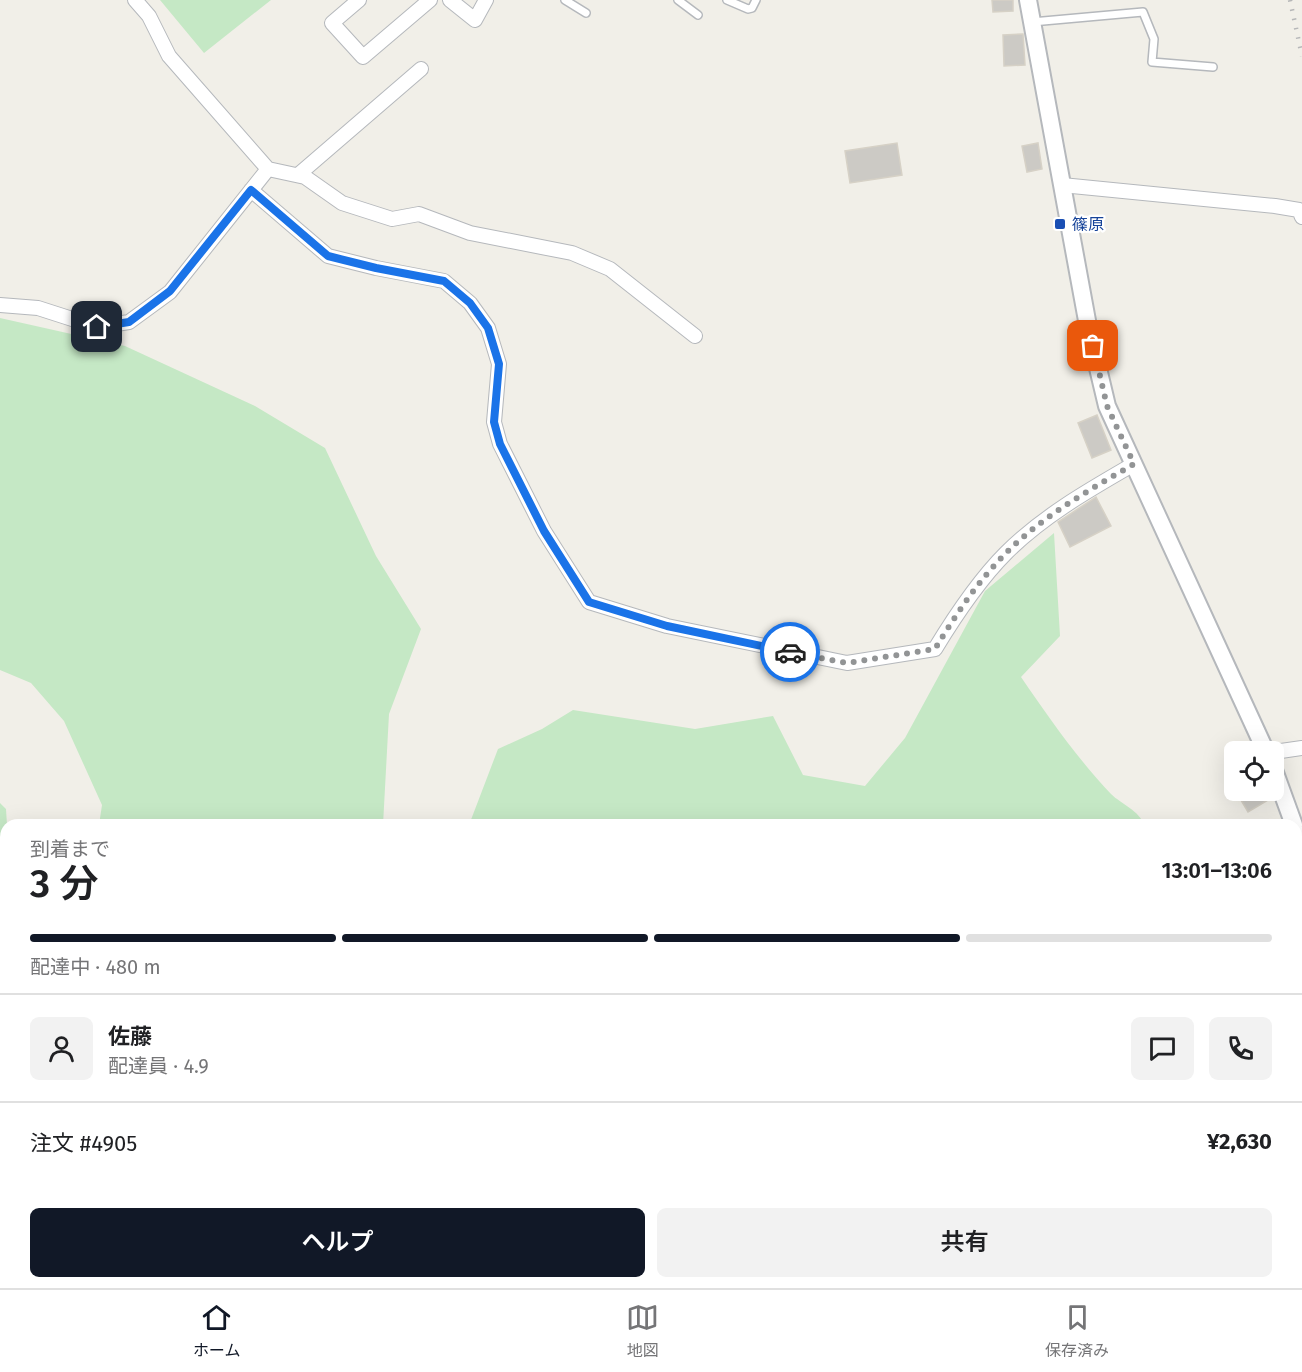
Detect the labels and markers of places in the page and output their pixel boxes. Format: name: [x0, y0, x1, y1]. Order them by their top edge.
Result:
place label: 篠原: [1072, 215, 1104, 234]
marker: 篠原: [1053, 217, 1067, 231]
pin: [71, 301, 122, 352]
pin: [1067, 320, 1118, 371]

